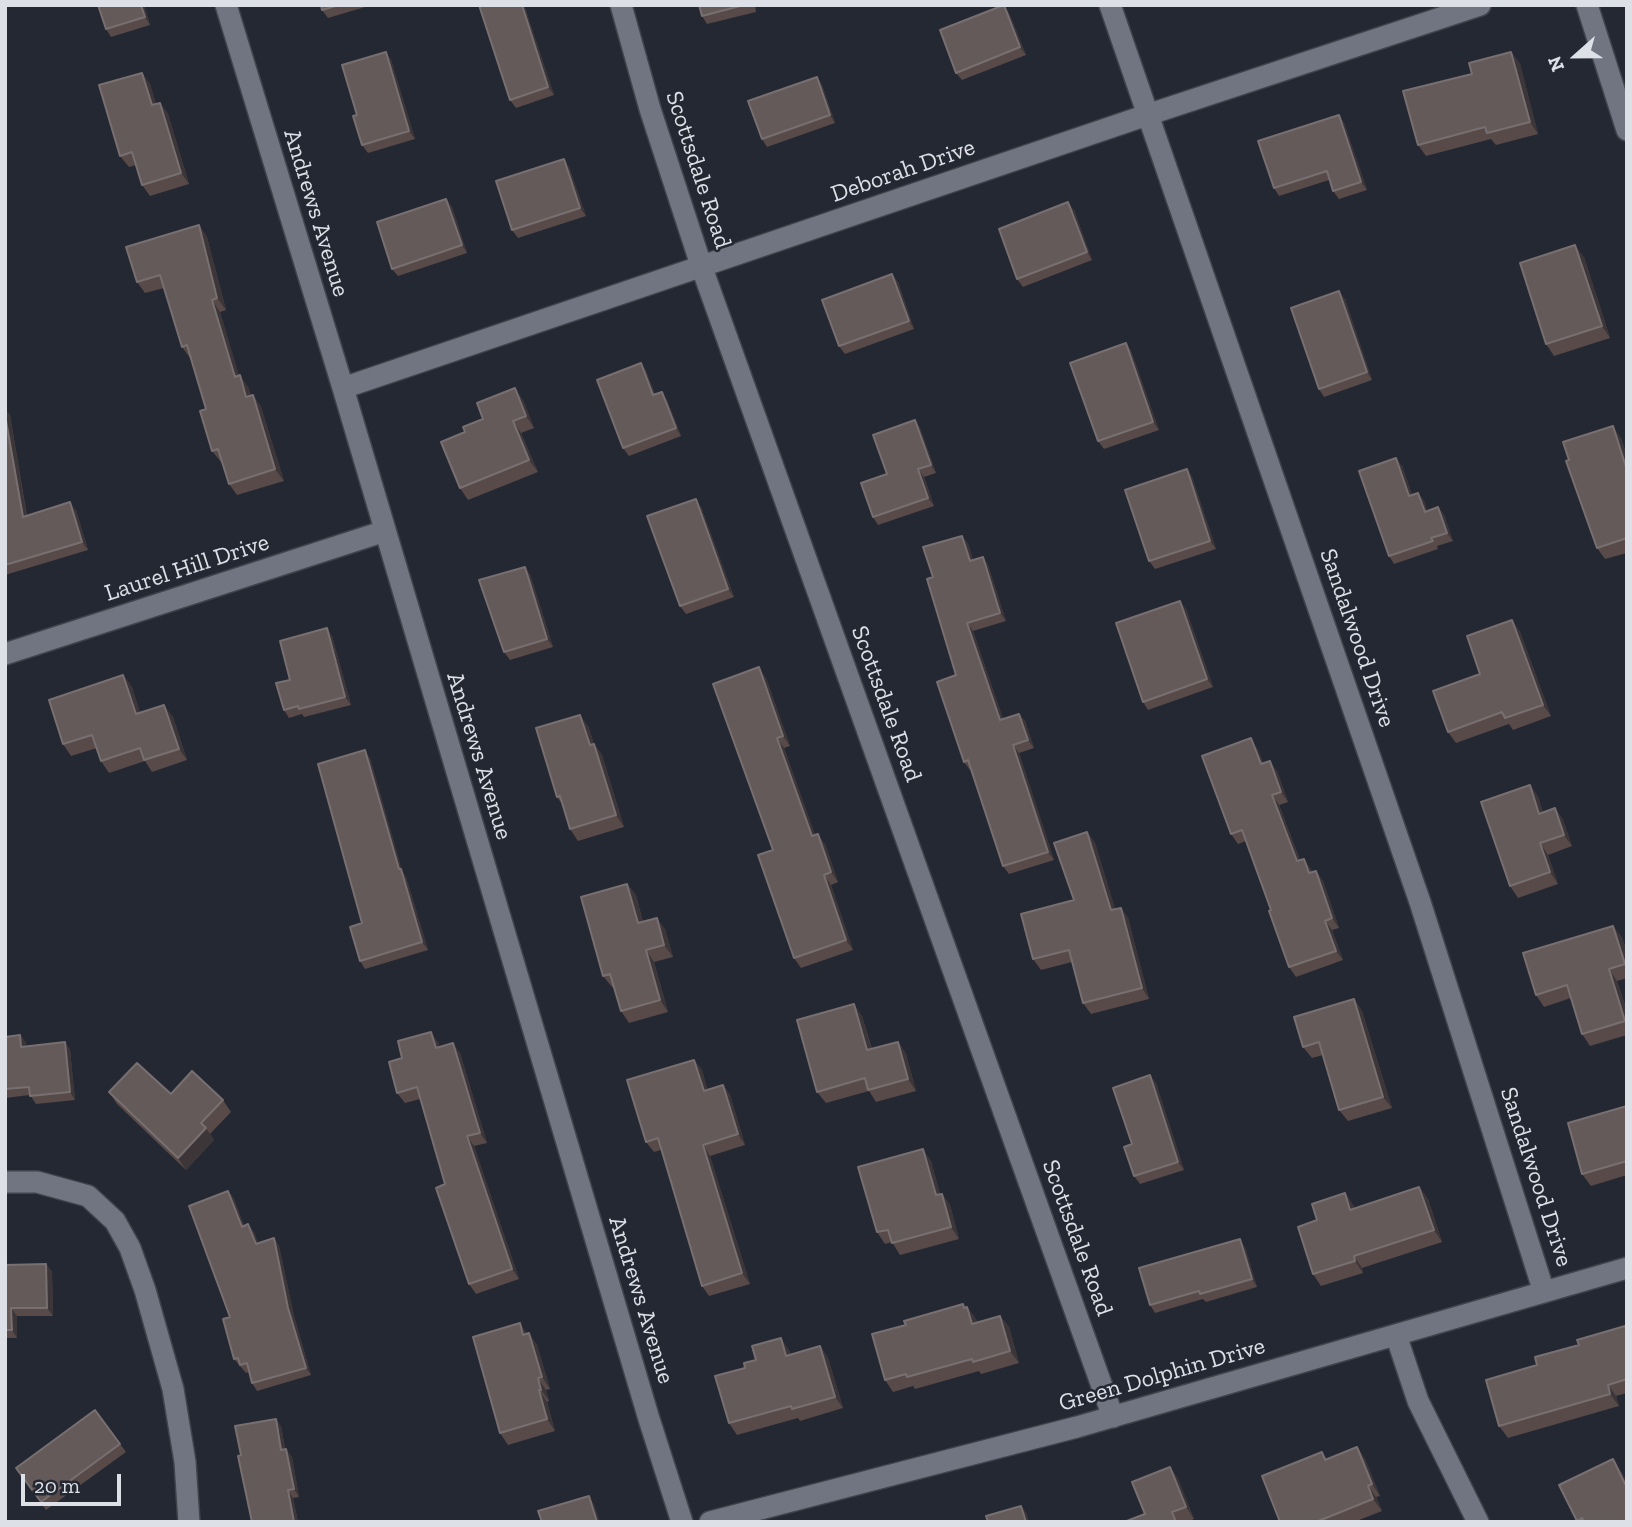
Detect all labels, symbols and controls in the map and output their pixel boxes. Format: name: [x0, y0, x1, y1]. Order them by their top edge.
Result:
north arrow: [1541, 21, 1611, 91]
text: N: [1543, 53, 1569, 75]
street label: Scottsdale Road: [659, 88, 737, 252]
street label: Andrews Avenue: [277, 126, 355, 300]
street label: Deborah Drive: [827, 133, 979, 209]
street label: Laurel Hill Drive: [101, 528, 273, 608]
street label: Sandalwood Drive: [1313, 545, 1401, 731]
street label: Scottsdale Road: [844, 622, 928, 786]
street label: Andrews Avenue: [440, 669, 518, 843]
street label: Sandalwood Drive: [1493, 1084, 1579, 1270]
street label: Scottsdale Road: [1035, 1156, 1119, 1320]
street label: Andrews Avenue: [602, 1213, 680, 1387]
street label: Green Dolphin Drive: [1056, 1332, 1268, 1418]
scale bar: [24, 1460, 124, 1504]
text: 20 m: [34, 1473, 80, 1498]

